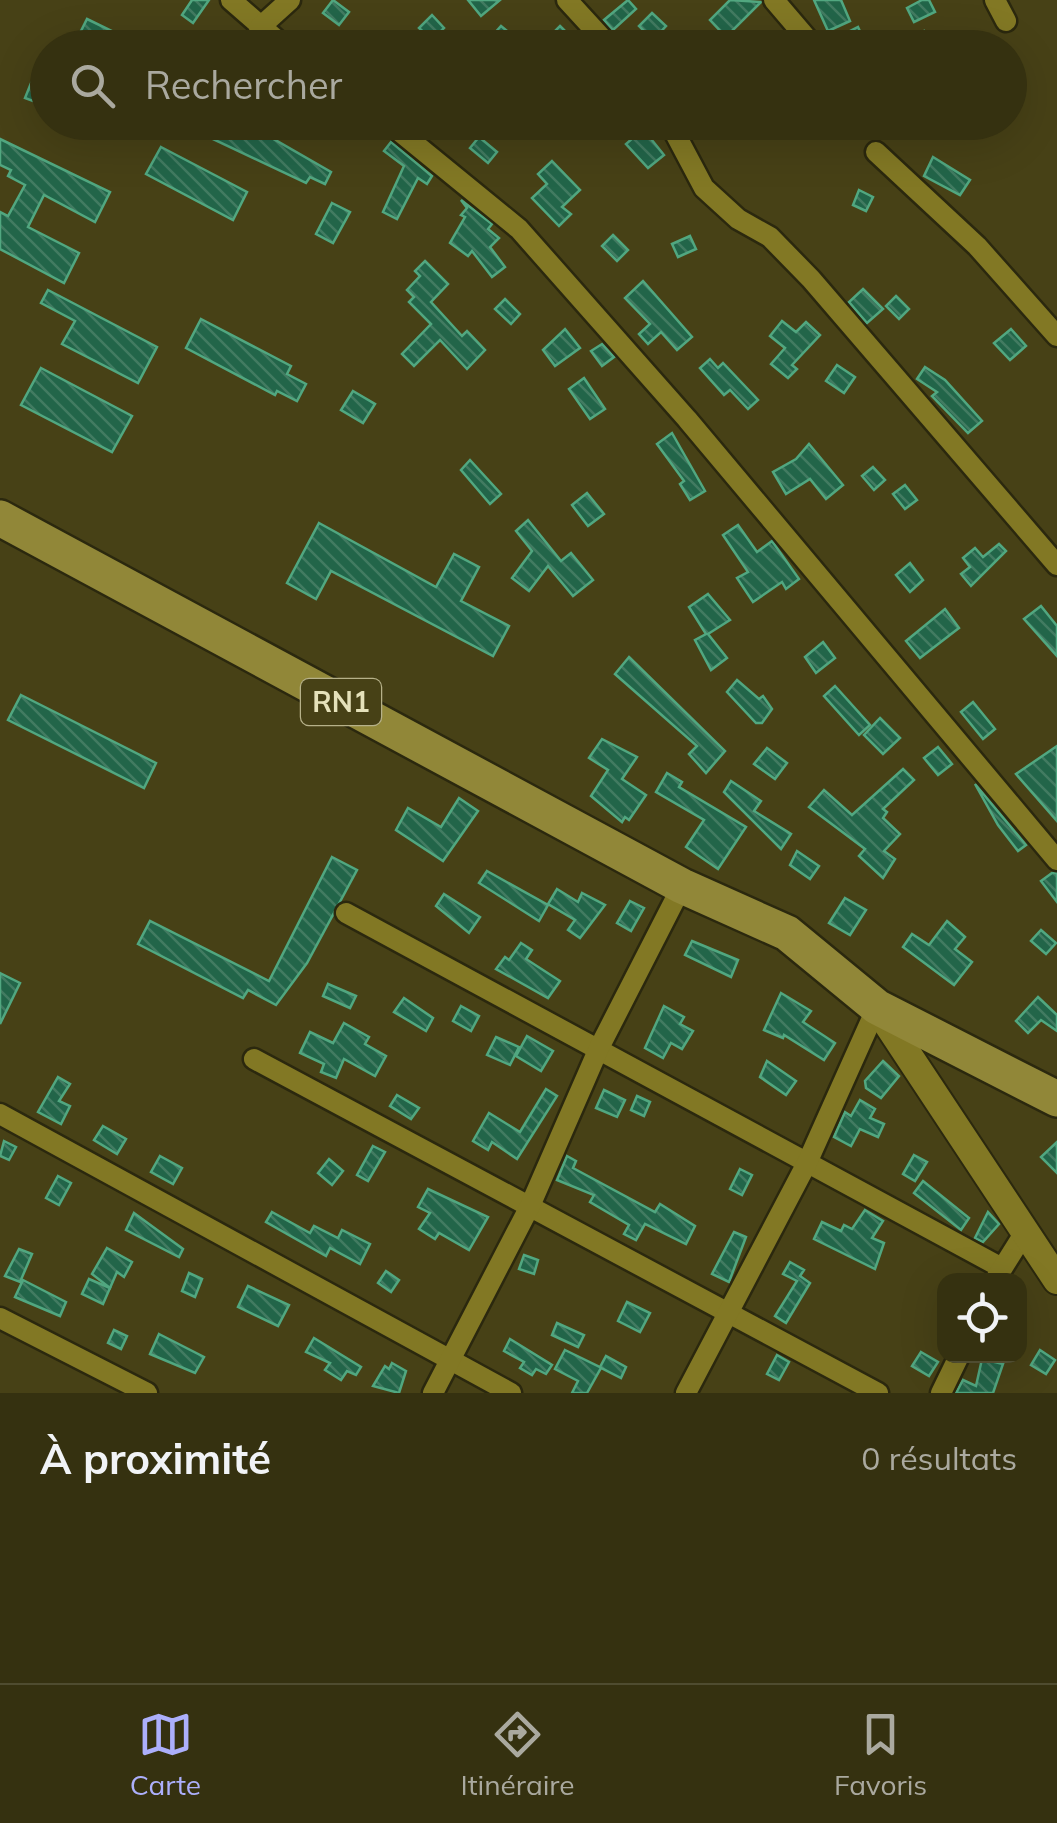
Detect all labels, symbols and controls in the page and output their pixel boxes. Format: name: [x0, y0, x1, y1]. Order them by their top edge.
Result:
search box: [30, 30, 1027, 140]
icon: search: [65, 58, 120, 113]
text: Rechercher: [145, 61, 342, 109]
road number: RN1: [301, 679, 381, 725]
map controls: [937, 1273, 1027, 1363]
button: locate: [937, 1273, 1027, 1363]
text: À proximité: [40, 1432, 271, 1485]
text: 0 résultats: [861, 1438, 1017, 1478]
tab: Carte: [130, 1707, 201, 1802]
tab: Itinéraire: [461, 1707, 575, 1802]
tab: Favoris: [834, 1707, 927, 1802]

